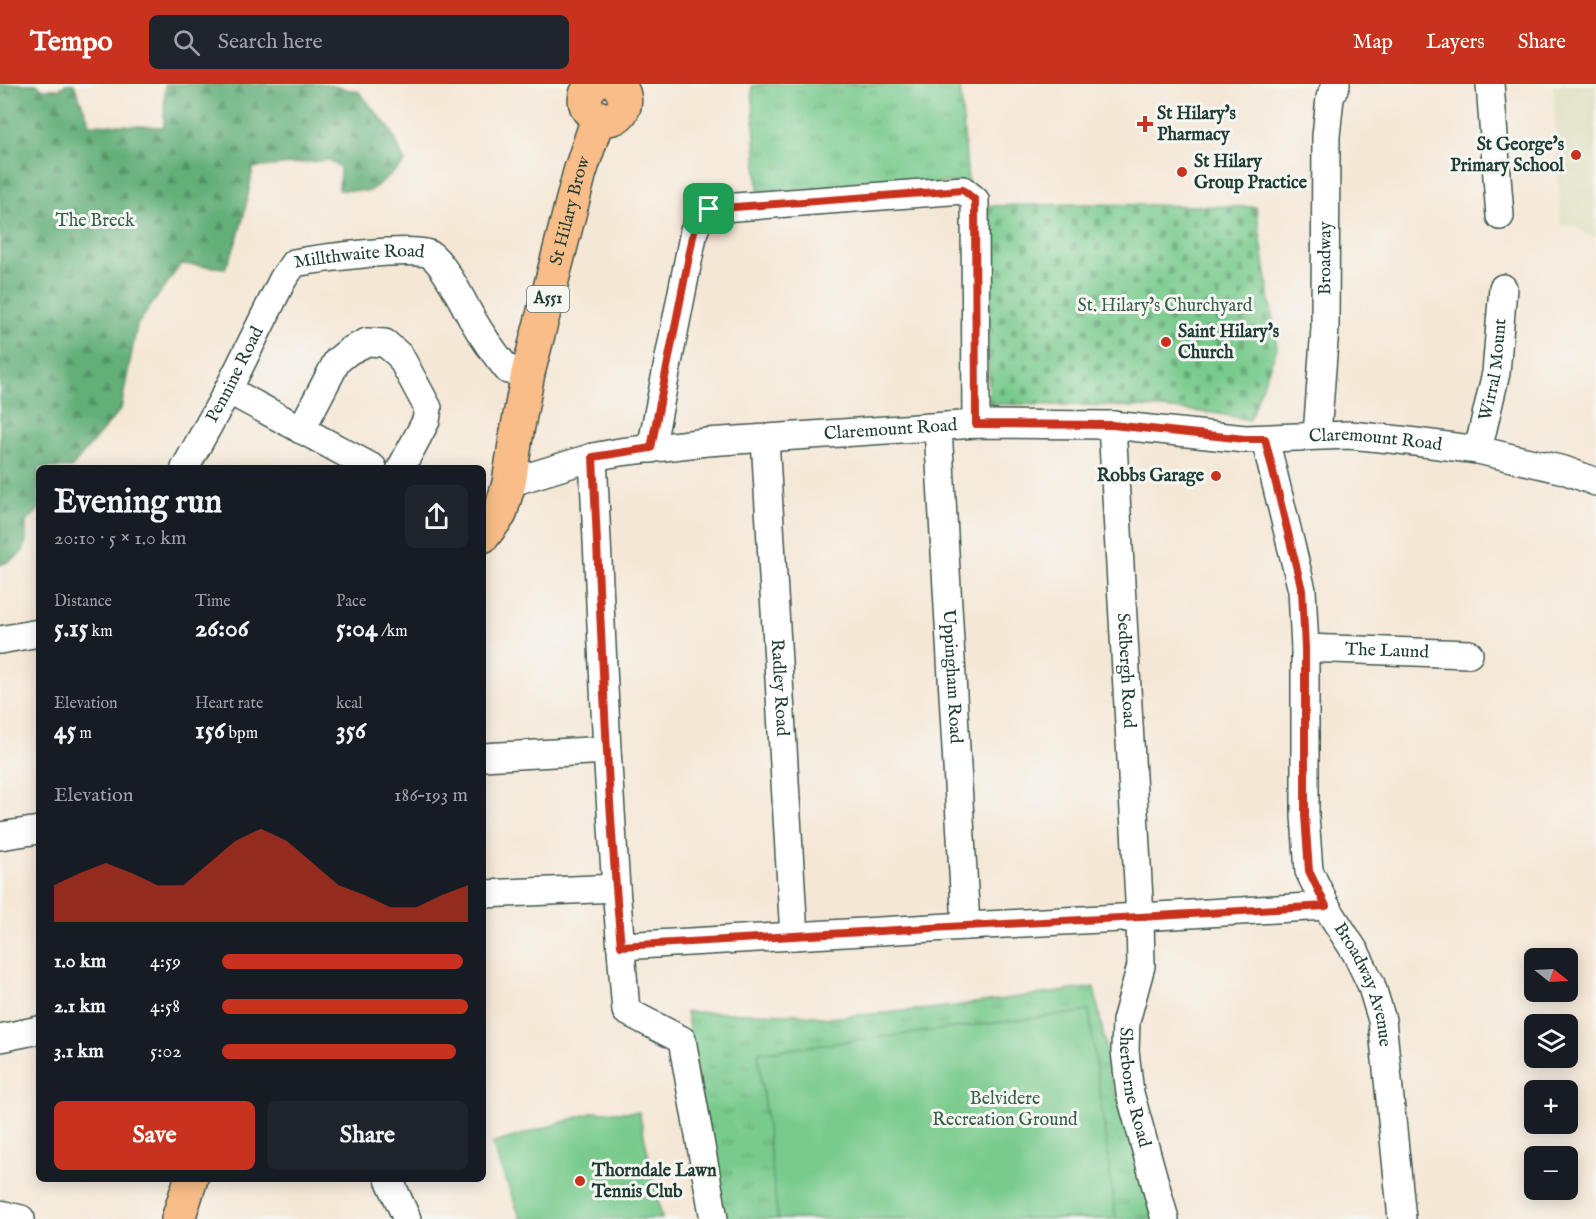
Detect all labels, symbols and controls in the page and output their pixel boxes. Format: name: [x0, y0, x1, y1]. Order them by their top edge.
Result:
search box: [149, 15, 569, 69]
text: Tempo: [30, 25, 113, 60]
icon: search: [170, 26, 203, 59]
text: Search here: [218, 28, 323, 56]
text: Map: [1353, 29, 1393, 56]
text: Layers: [1426, 29, 1485, 56]
text: Share: [1518, 29, 1566, 56]
place label: St Hilary's Pharmacy: [1157, 103, 1237, 147]
marker: St Hilary's Pharmacy: [1138, 117, 1152, 131]
place label: St George's Primary School: [1450, 134, 1565, 178]
marker: St George's Primary School: [1569, 148, 1583, 162]
place label: St Hilary Group Practice: [1194, 151, 1308, 195]
street label: St Hilary Brow: [545, 153, 596, 268]
marker: St Hilary Group Practice: [1175, 165, 1189, 179]
pin: [683, 183, 734, 234]
icon: arrive: [692, 192, 725, 225]
park label: The Breck: [55, 210, 135, 233]
street label: Broadway: [1314, 221, 1337, 295]
street label: Millthwaite Road: [292, 240, 426, 274]
road number: A551: [527, 286, 569, 312]
park label: St. Hilary's Churchyard: [1078, 295, 1253, 318]
street label: Wirral Mount: [1474, 318, 1512, 423]
place label: Saint Hilary's Church: [1178, 321, 1280, 365]
street label: Pennine Road: [201, 322, 269, 427]
marker: Saint Hilary's Church: [1159, 335, 1173, 349]
street label: Claremount Road: [823, 414, 958, 446]
street label: Claremount Road: [1308, 423, 1444, 457]
place label: Robbs Garage: [1097, 465, 1205, 488]
marker: Robbs Garage: [1209, 469, 1223, 483]
text: Evening run: [54, 482, 222, 524]
button: share: [405, 485, 468, 548]
text: 20:10 · 5 × 1.0 km: [54, 526, 186, 551]
text: Distance: [54, 592, 112, 612]
text: Time: [195, 592, 231, 612]
text: Pace: [336, 592, 366, 612]
street label: Uppingham Road: [937, 609, 967, 745]
text: 5.15: [54, 612, 88, 645]
text: 26:06: [195, 612, 249, 645]
text: 5:04: [336, 612, 378, 645]
street label: Sedbergh Road: [1111, 612, 1141, 729]
text: km: [88, 622, 113, 642]
text: /km: [378, 622, 408, 642]
street label: Radley Road: [765, 638, 794, 737]
street label: The Laund: [1345, 638, 1430, 664]
text: Elevation: [54, 694, 117, 714]
text: Heart rate: [195, 694, 263, 714]
text: kcal: [336, 694, 363, 714]
text: 45: [54, 714, 76, 747]
text: 156: [195, 714, 225, 747]
text: 356: [336, 714, 366, 747]
text: m: [76, 724, 92, 744]
text: bpm: [225, 724, 258, 744]
text: Elevation: [54, 783, 133, 808]
text: 186–193 m: [394, 783, 468, 808]
street label: Broadway Avenue: [1328, 918, 1396, 1048]
north arrow: [1524, 948, 1578, 1002]
map controls: [1524, 948, 1578, 1200]
text: 1.0 km: [54, 949, 106, 974]
text: 4:59: [150, 949, 181, 974]
text: 2.1 km: [54, 994, 106, 1019]
text: 4:58: [150, 994, 180, 1019]
button: layers: [1524, 1014, 1578, 1068]
street label: Sherborne Road: [1113, 1027, 1156, 1150]
text: 3.1 km: [54, 1039, 104, 1064]
text: 5:02: [150, 1039, 182, 1064]
button: +: [1524, 1080, 1578, 1134]
park label: Belvidere Recreation Ground: [932, 1088, 1078, 1132]
button: Save: [54, 1101, 255, 1170]
button: Share: [267, 1101, 468, 1170]
button: −: [1524, 1146, 1578, 1200]
place label: Thorndale Lawn Tennis Club: [591, 1160, 717, 1204]
marker: Thorndale Lawn Tennis Club: [573, 1174, 587, 1188]

